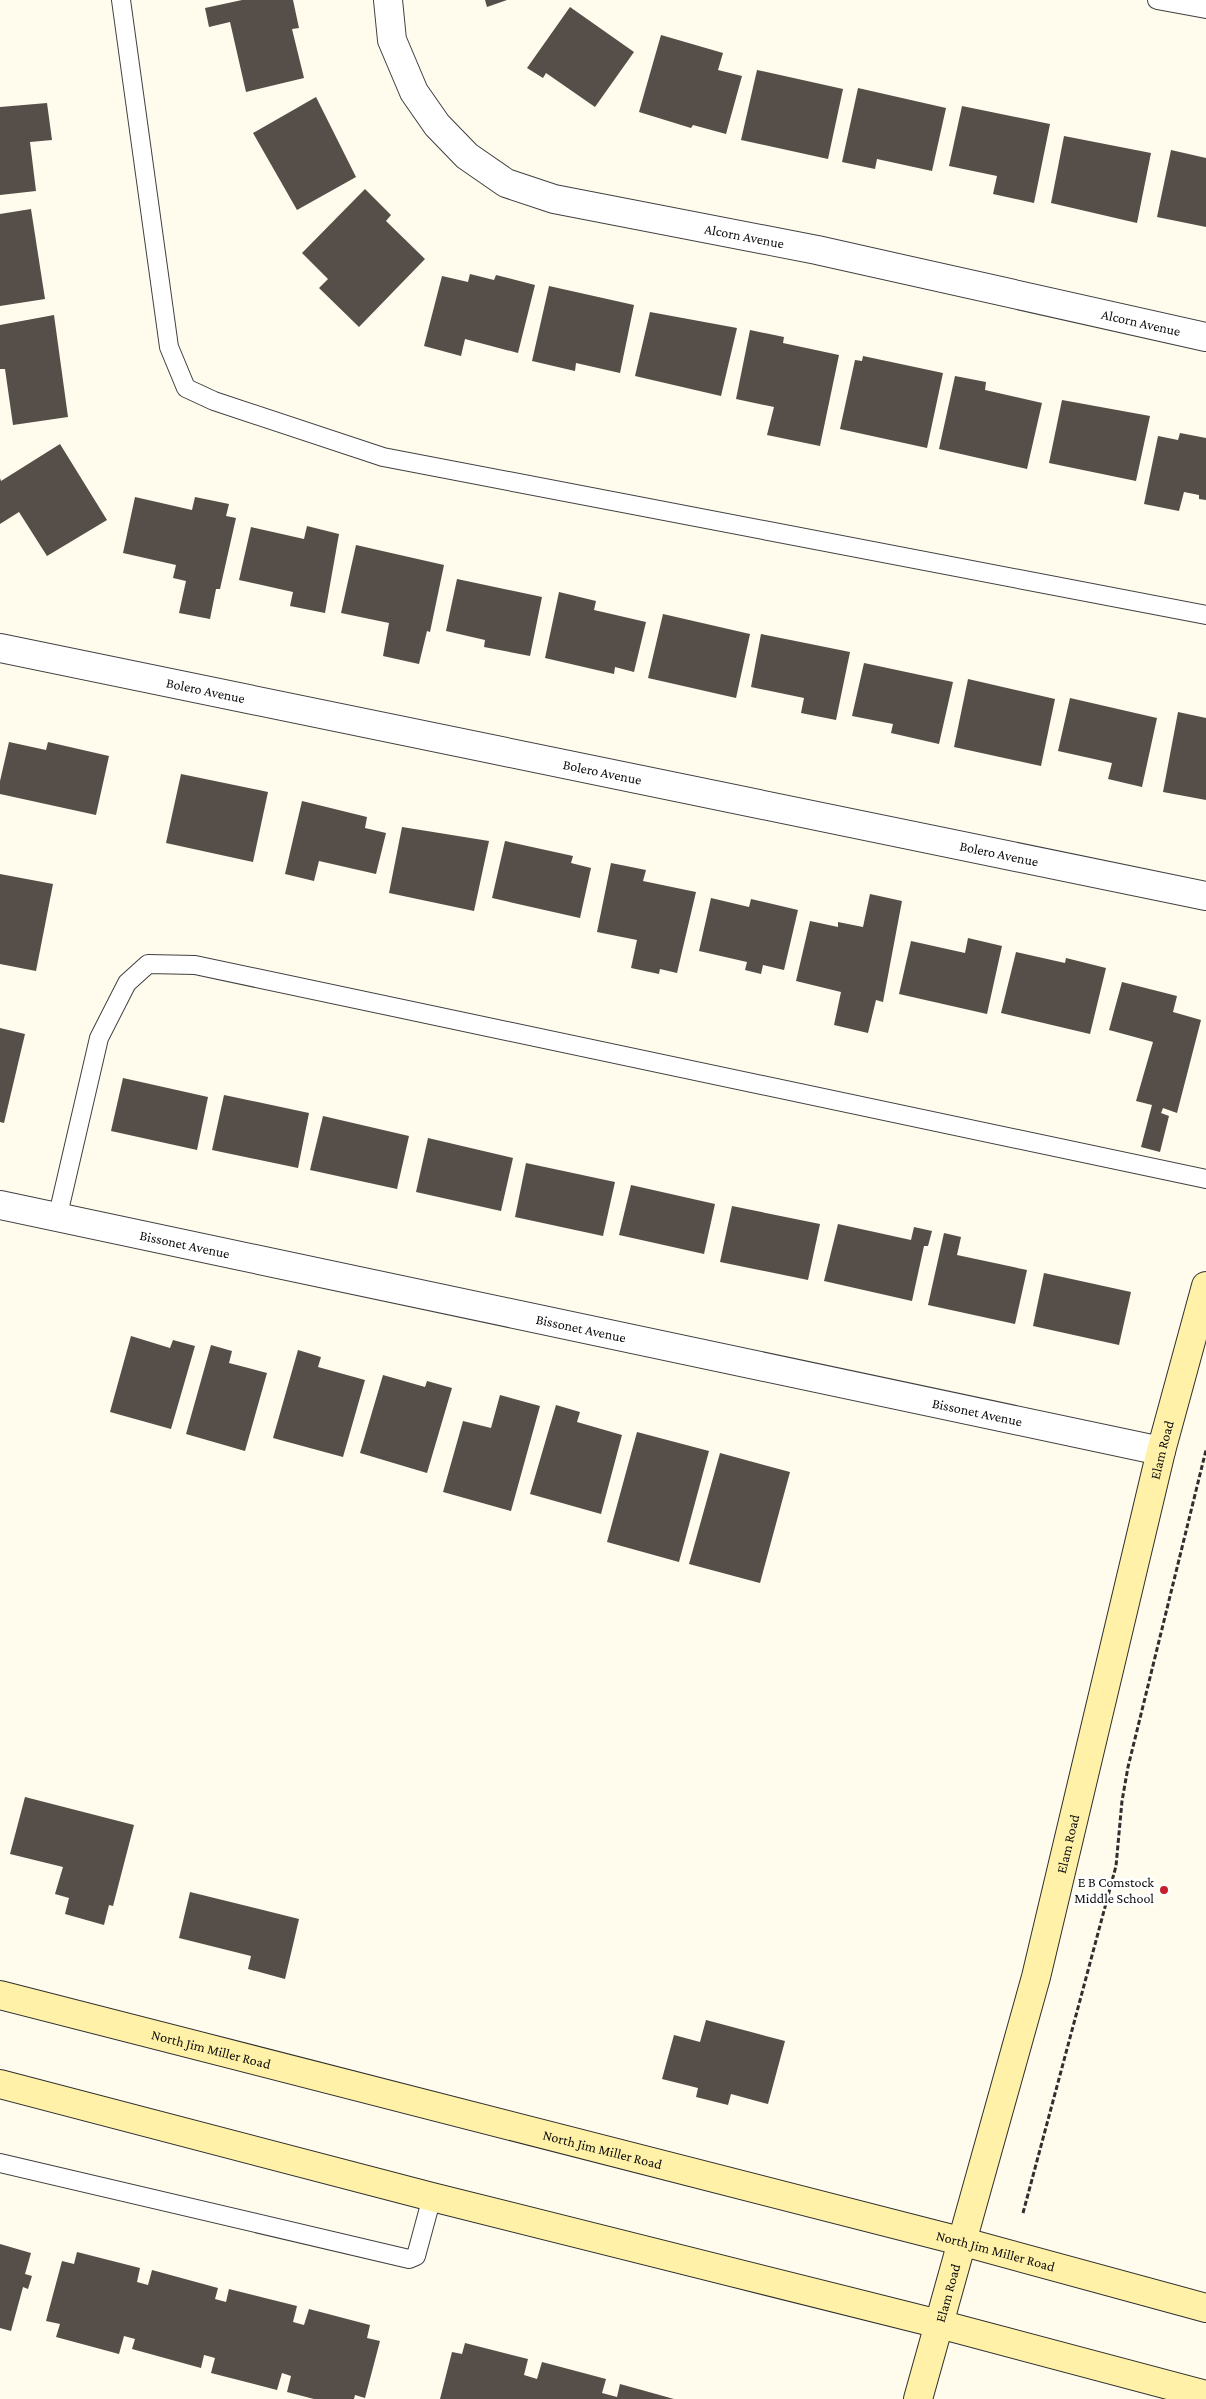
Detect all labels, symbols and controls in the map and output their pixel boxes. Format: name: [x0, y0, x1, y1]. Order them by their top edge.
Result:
street label: Alcorn Avenue: [703, 220, 786, 251]
street label: Alcorn Avenue: [1100, 306, 1182, 339]
street label: Bolero Avenue: [165, 674, 246, 706]
street label: Bolero Avenue: [562, 756, 643, 788]
street label: Bolero Avenue: [958, 838, 1040, 869]
street label: Bissonet Avenue: [138, 1227, 231, 1261]
street label: Bissonet Avenue: [535, 1311, 628, 1345]
street label: Bissonet Avenue: [931, 1395, 1024, 1429]
street label: Elam Road: [1147, 1418, 1177, 1481]
street label: Elam Road: [1053, 1812, 1083, 1875]
place label: E B Comstock Middle School: [1074, 1874, 1154, 1906]
marker: E B Comstock Middle School: [1158, 1884, 1170, 1896]
street label: North Jim Miller Road: [150, 2026, 273, 2072]
street label: North Jim Miller Road: [541, 2126, 664, 2172]
street label: North Jim Miller Road: [935, 2227, 1058, 2275]
street label: Elam Road: [932, 2261, 964, 2324]

